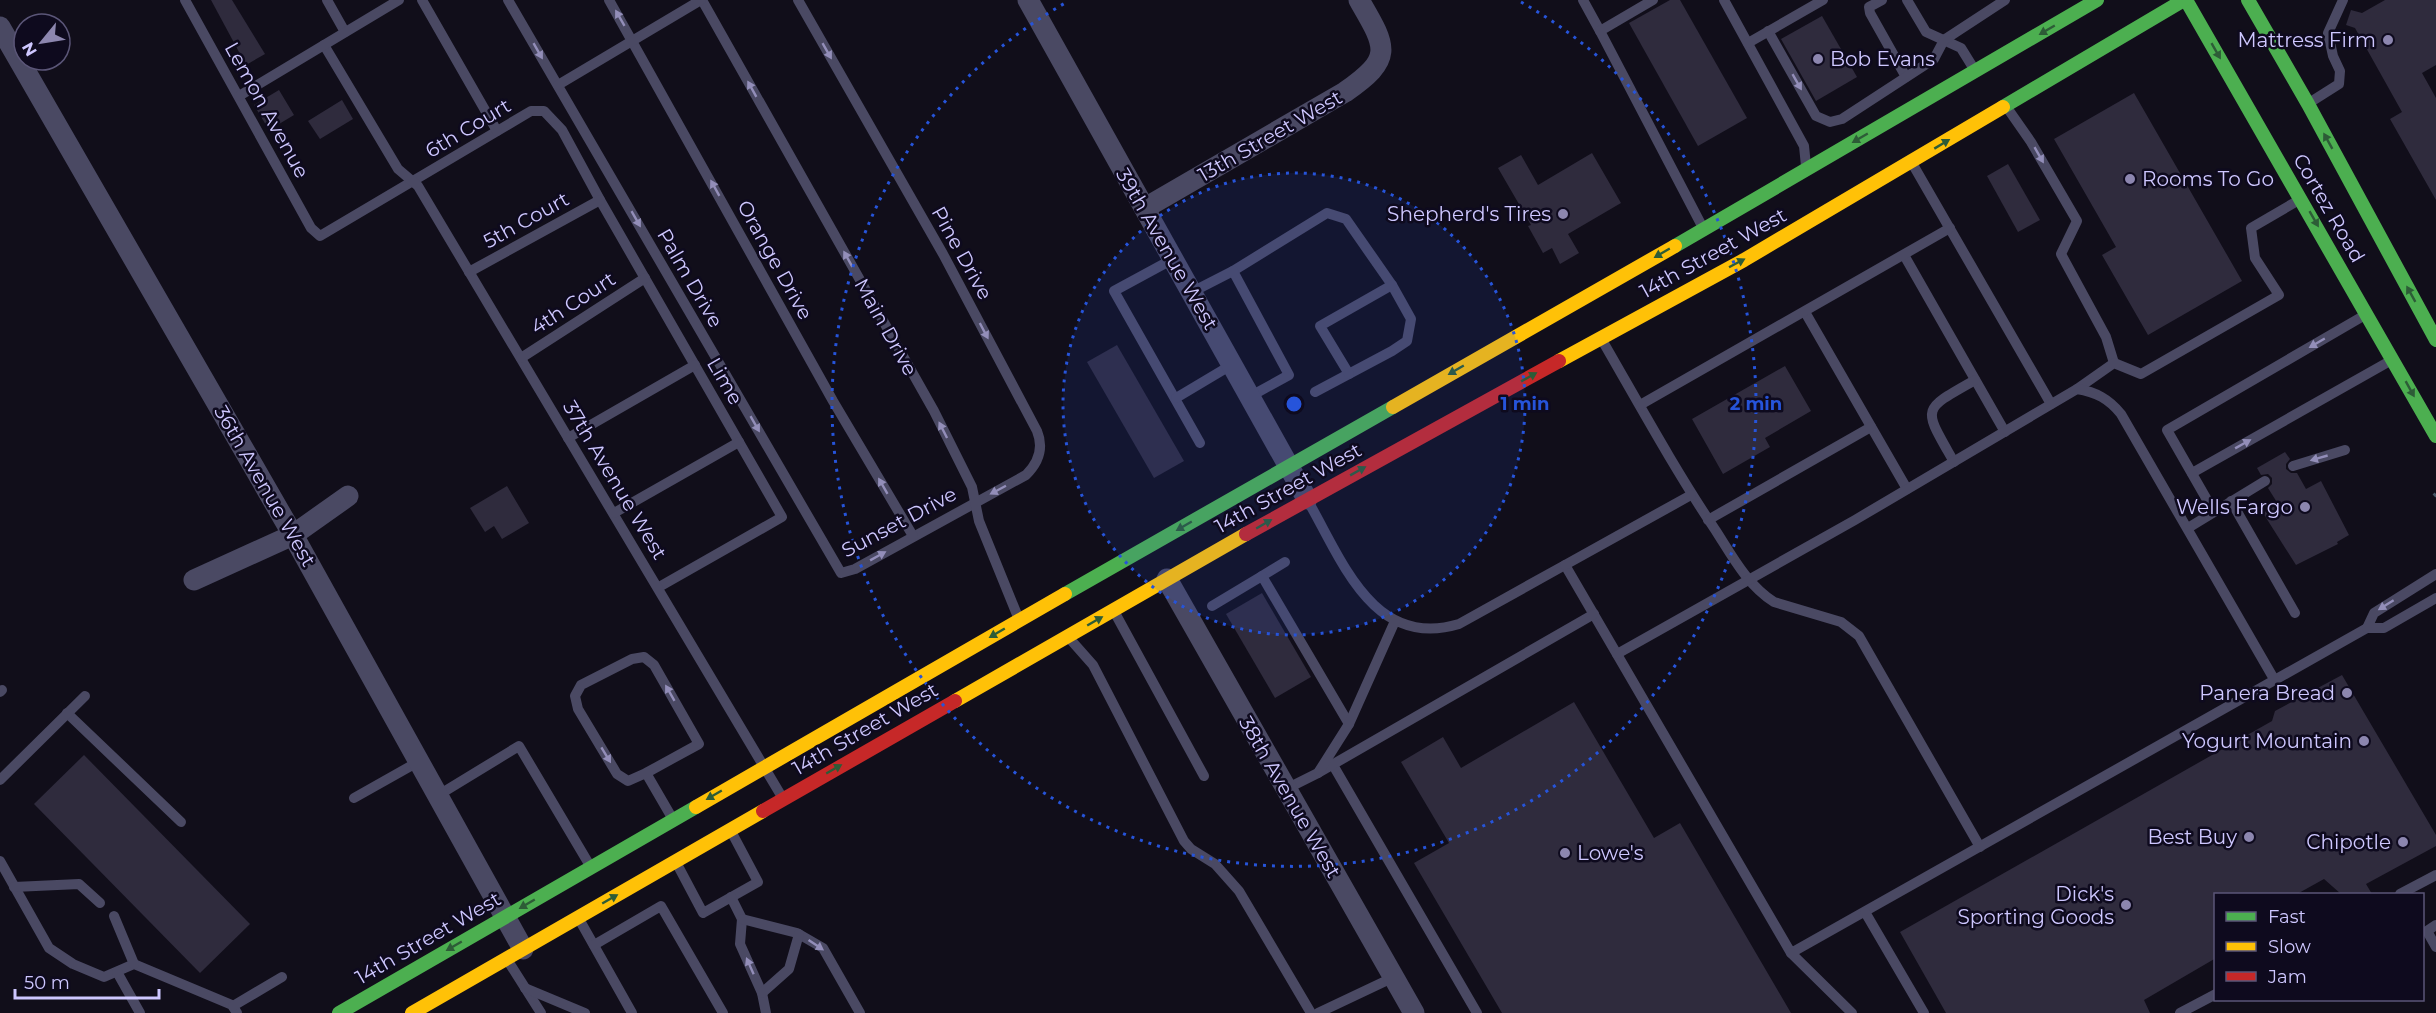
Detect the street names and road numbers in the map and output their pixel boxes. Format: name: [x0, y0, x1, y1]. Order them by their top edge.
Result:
street label: Lemon Avenue: [220, 38, 314, 182]
street label: 13th Street West: [1194, 85, 1346, 187]
street label: 6th Court: [421, 93, 515, 163]
street label: Cortez Road: [2288, 149, 2370, 267]
street label: 39th Avenue West: [1111, 164, 1223, 334]
street label: 5th Court: [479, 187, 573, 253]
street label: Orange Drive: [732, 196, 818, 324]
street label: Pine Drive: [927, 202, 997, 304]
street label: 14th Street West: [1635, 203, 1791, 303]
street label: Palm Drive: [652, 224, 728, 332]
street label: 4th Court: [526, 267, 620, 339]
street label: Main Drive: [849, 274, 923, 380]
street label: Lime: [702, 353, 748, 409]
street label: 37th Avenue West: [558, 396, 672, 564]
street label: 36th Avenue West: [209, 401, 321, 571]
street label: 14th Street West: [1210, 438, 1366, 538]
street label: Sunset Drive: [837, 482, 961, 562]
street label: 14th Street West: [788, 678, 942, 780]
street label: 38th Avenue West: [1234, 712, 1346, 882]
street label: 14th Street West: [351, 887, 505, 989]

